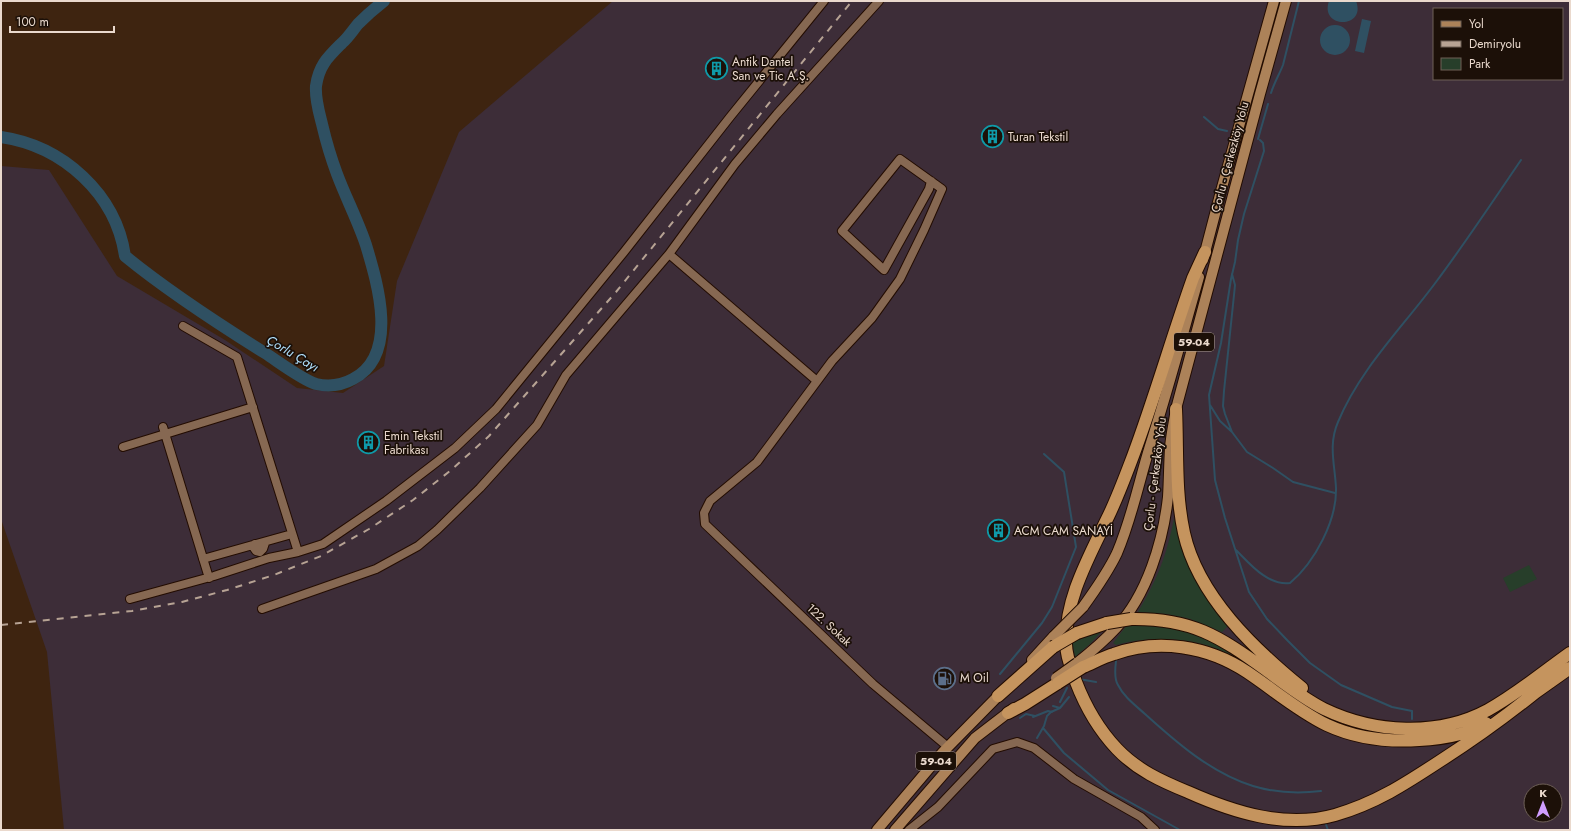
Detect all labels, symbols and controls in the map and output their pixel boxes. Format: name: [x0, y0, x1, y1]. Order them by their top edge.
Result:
scale bar: [10, 8, 114, 34]
legend: [1433, 8, 1563, 80]
text: 100 m: [16, 13, 49, 31]
text: Yol: [1469, 15, 1484, 33]
text: Demiryolu: [1469, 35, 1521, 53]
place label: Antik Dantel San ve Tic A.Ş.: [732, 53, 809, 85]
text: Park: [1469, 55, 1491, 73]
building icon: Antik Dantel San ve Tic A.Ş.: [704, 56, 730, 82]
street label: Çorlu - Çerkezköy Yolu: [1207, 99, 1253, 215]
building icon: Turan Tekstil: [980, 124, 1006, 150]
place label: Turan Tekstil: [1008, 128, 1068, 146]
water label: Çorlu Çayı: [263, 330, 322, 376]
road number: 59-04: [1174, 333, 1214, 351]
street label: Çorlu - Çerkezköy Yolu: [1139, 416, 1171, 532]
place label: Emin Tekstil Fabrikası: [384, 427, 442, 459]
building icon: Emin Tekstil Fabrikası: [355, 430, 381, 456]
building icon: ACM CAM SANAYİ: [985, 518, 1011, 544]
place label: ACM CAM SANAYİ: [1014, 522, 1113, 540]
street label: 122. Sokak: [802, 599, 856, 651]
fuel station icon: M Oil: [931, 665, 957, 691]
place label: M Oil: [960, 669, 989, 687]
road number: 59-04: [916, 752, 956, 770]
north arrow: [1523, 783, 1563, 823]
text: K: [1539, 785, 1547, 801]

